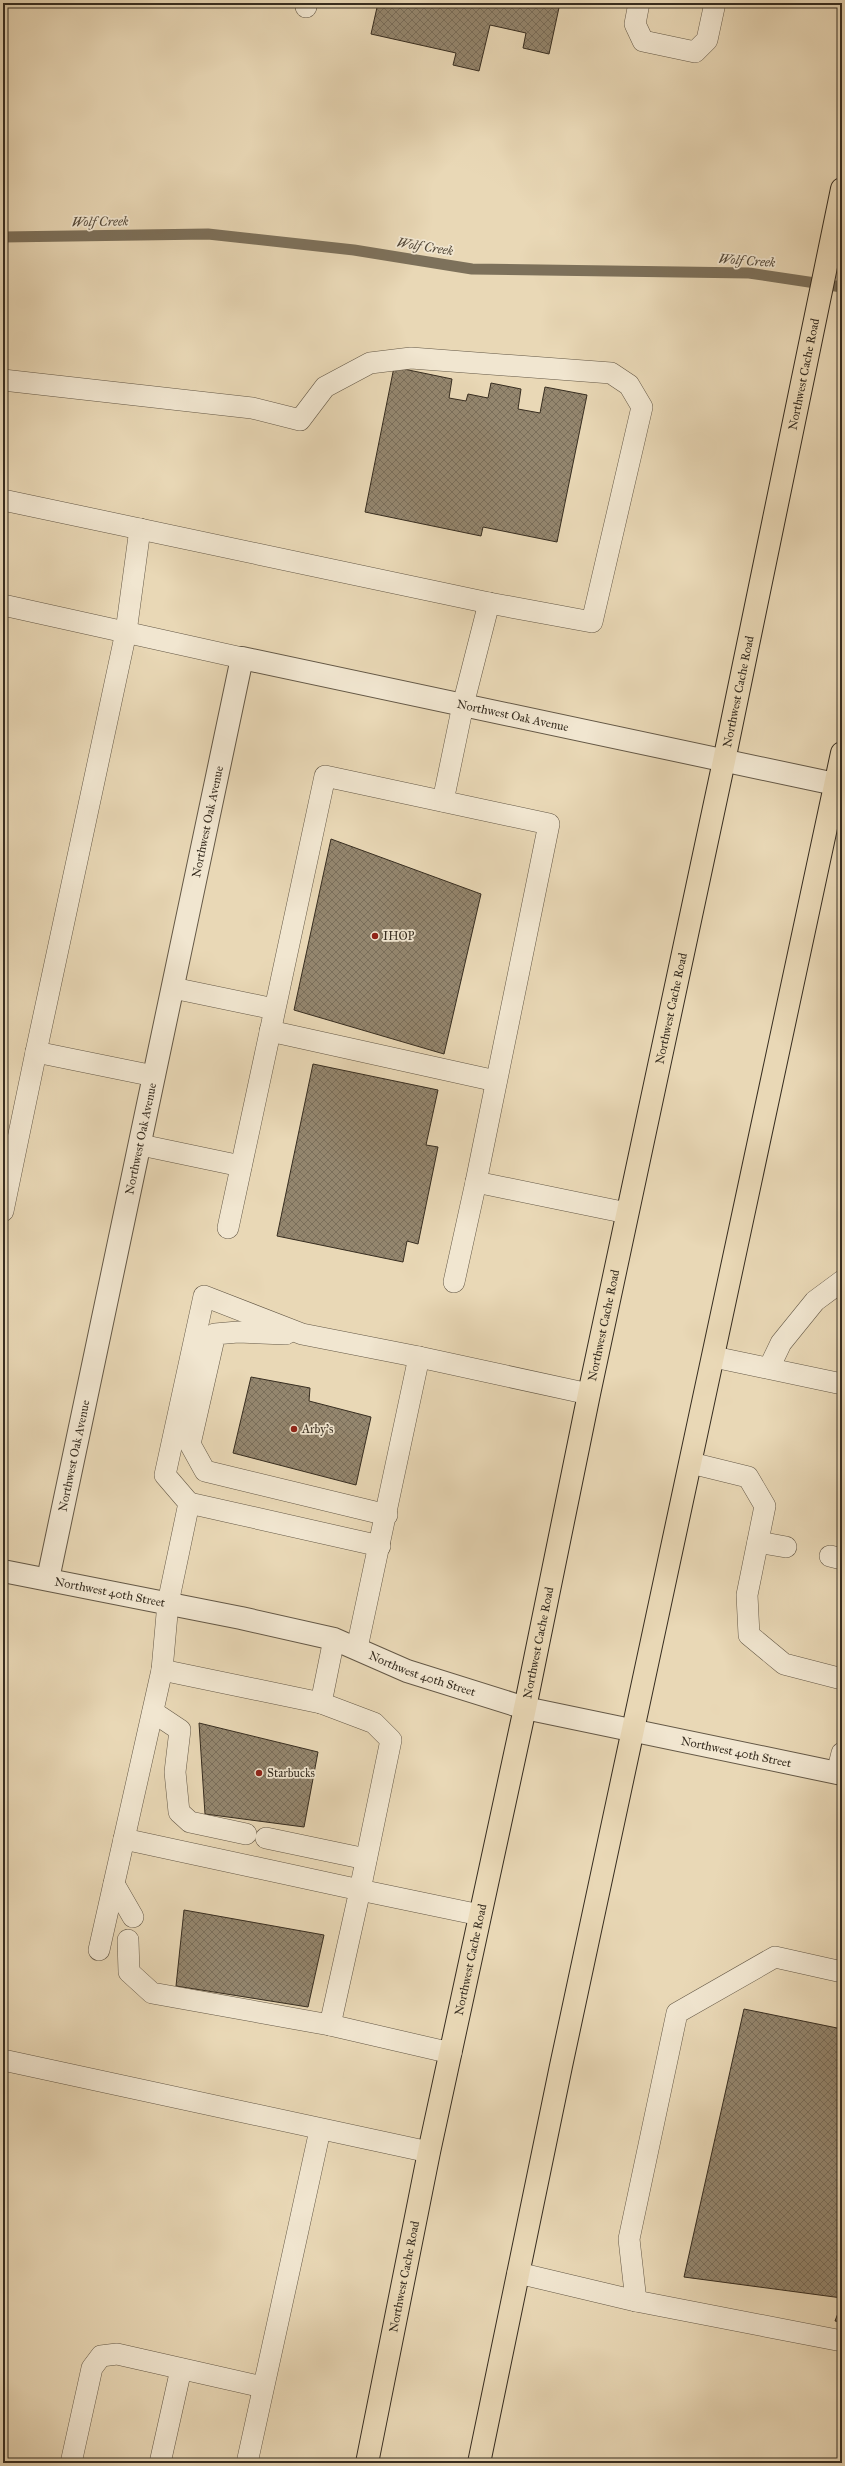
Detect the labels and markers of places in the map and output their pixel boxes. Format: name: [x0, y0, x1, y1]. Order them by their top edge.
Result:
place label: IHOP: [383, 929, 414, 943]
marker: IHOP: [370, 931, 380, 941]
place label: Arby's: [301, 1422, 333, 1436]
marker: Arby's: [289, 1424, 299, 1434]
place label: Starbucks: [267, 1766, 315, 1780]
marker: Starbucks: [254, 1768, 264, 1778]

